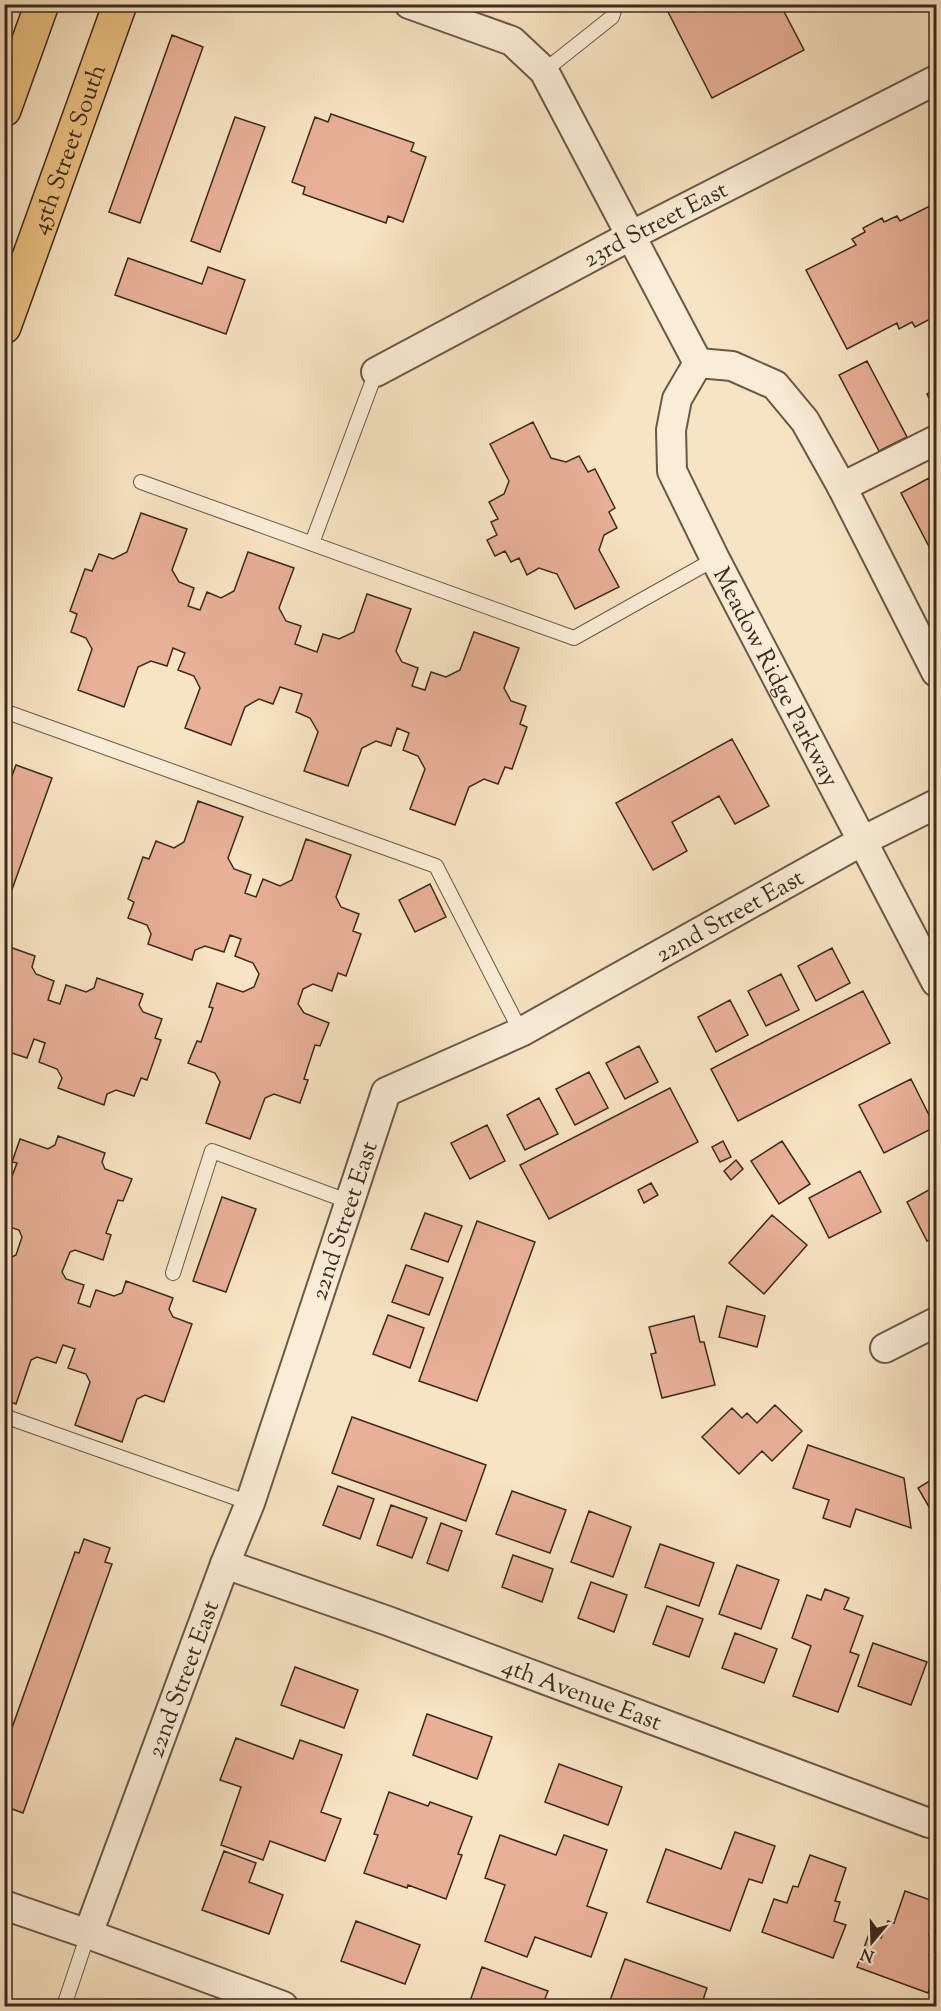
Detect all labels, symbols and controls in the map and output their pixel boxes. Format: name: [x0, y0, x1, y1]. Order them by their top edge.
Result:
street label: 45th Street South: [24, 60, 116, 240]
street label: 23rd Street East: [578, 174, 734, 277]
street label: Meadow Ridge Parkway: [703, 562, 846, 794]
street label: 22nd Street East: [650, 862, 811, 972]
street label: 22nd Street East: [303, 1137, 387, 1305]
street label: 22nd Street East: [140, 1596, 229, 1763]
street label: 4th Avenue East: [497, 1650, 666, 1741]
north arrow: [842, 1912, 902, 1972]
text: N: [858, 1941, 878, 1967]

